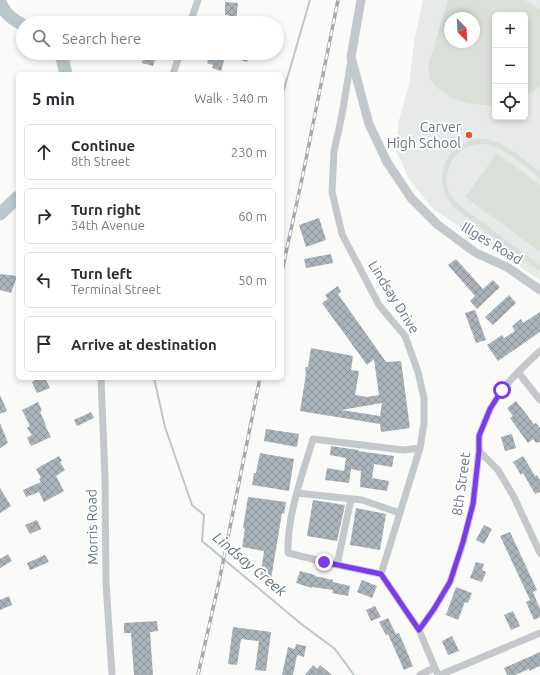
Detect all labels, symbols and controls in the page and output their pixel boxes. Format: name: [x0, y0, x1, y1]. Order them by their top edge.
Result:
north arrow: [444, 12, 480, 48]
map controls: [492, 12, 528, 120]
button: +: [492, 12, 528, 48]
search box: [16, 16, 284, 60]
icon: search: [30, 27, 52, 49]
text: Search here: [62, 30, 141, 47]
button: −: [492, 48, 528, 84]
button: locate: [492, 84, 528, 120]
text: 5 min: [32, 89, 75, 108]
text: Walk · 340 m: [194, 91, 268, 105]
place label: Carver High School: [387, 119, 462, 151]
marker: Carver High School: [464, 130, 474, 140]
text: Continue: [71, 137, 135, 154]
icon: ahead: [33, 141, 55, 163]
text: 230 m: [231, 145, 267, 159]
text: 8th Street: [71, 154, 130, 168]
text: Turn right: [71, 201, 141, 218]
icon: right: [33, 205, 55, 227]
text: 60 m: [238, 209, 267, 223]
text: 34th Avenue: [71, 218, 145, 232]
street label: Illges Road: [459, 219, 525, 267]
street label: Lindsay Drive: [365, 258, 423, 336]
text: Turn left: [71, 265, 132, 282]
icon: left: [33, 269, 55, 291]
text: 50 m: [238, 273, 267, 287]
text: Terminal Street: [71, 282, 161, 296]
icon: arrive: [33, 333, 55, 355]
text: Arrive at destination: [71, 336, 217, 353]
route start: [493, 381, 511, 399]
street label: 8th Street: [449, 451, 473, 517]
street label: Morris Road: [83, 489, 101, 565]
water label: Lindsay Creek: [210, 528, 290, 600]
route end: [315, 553, 333, 571]

